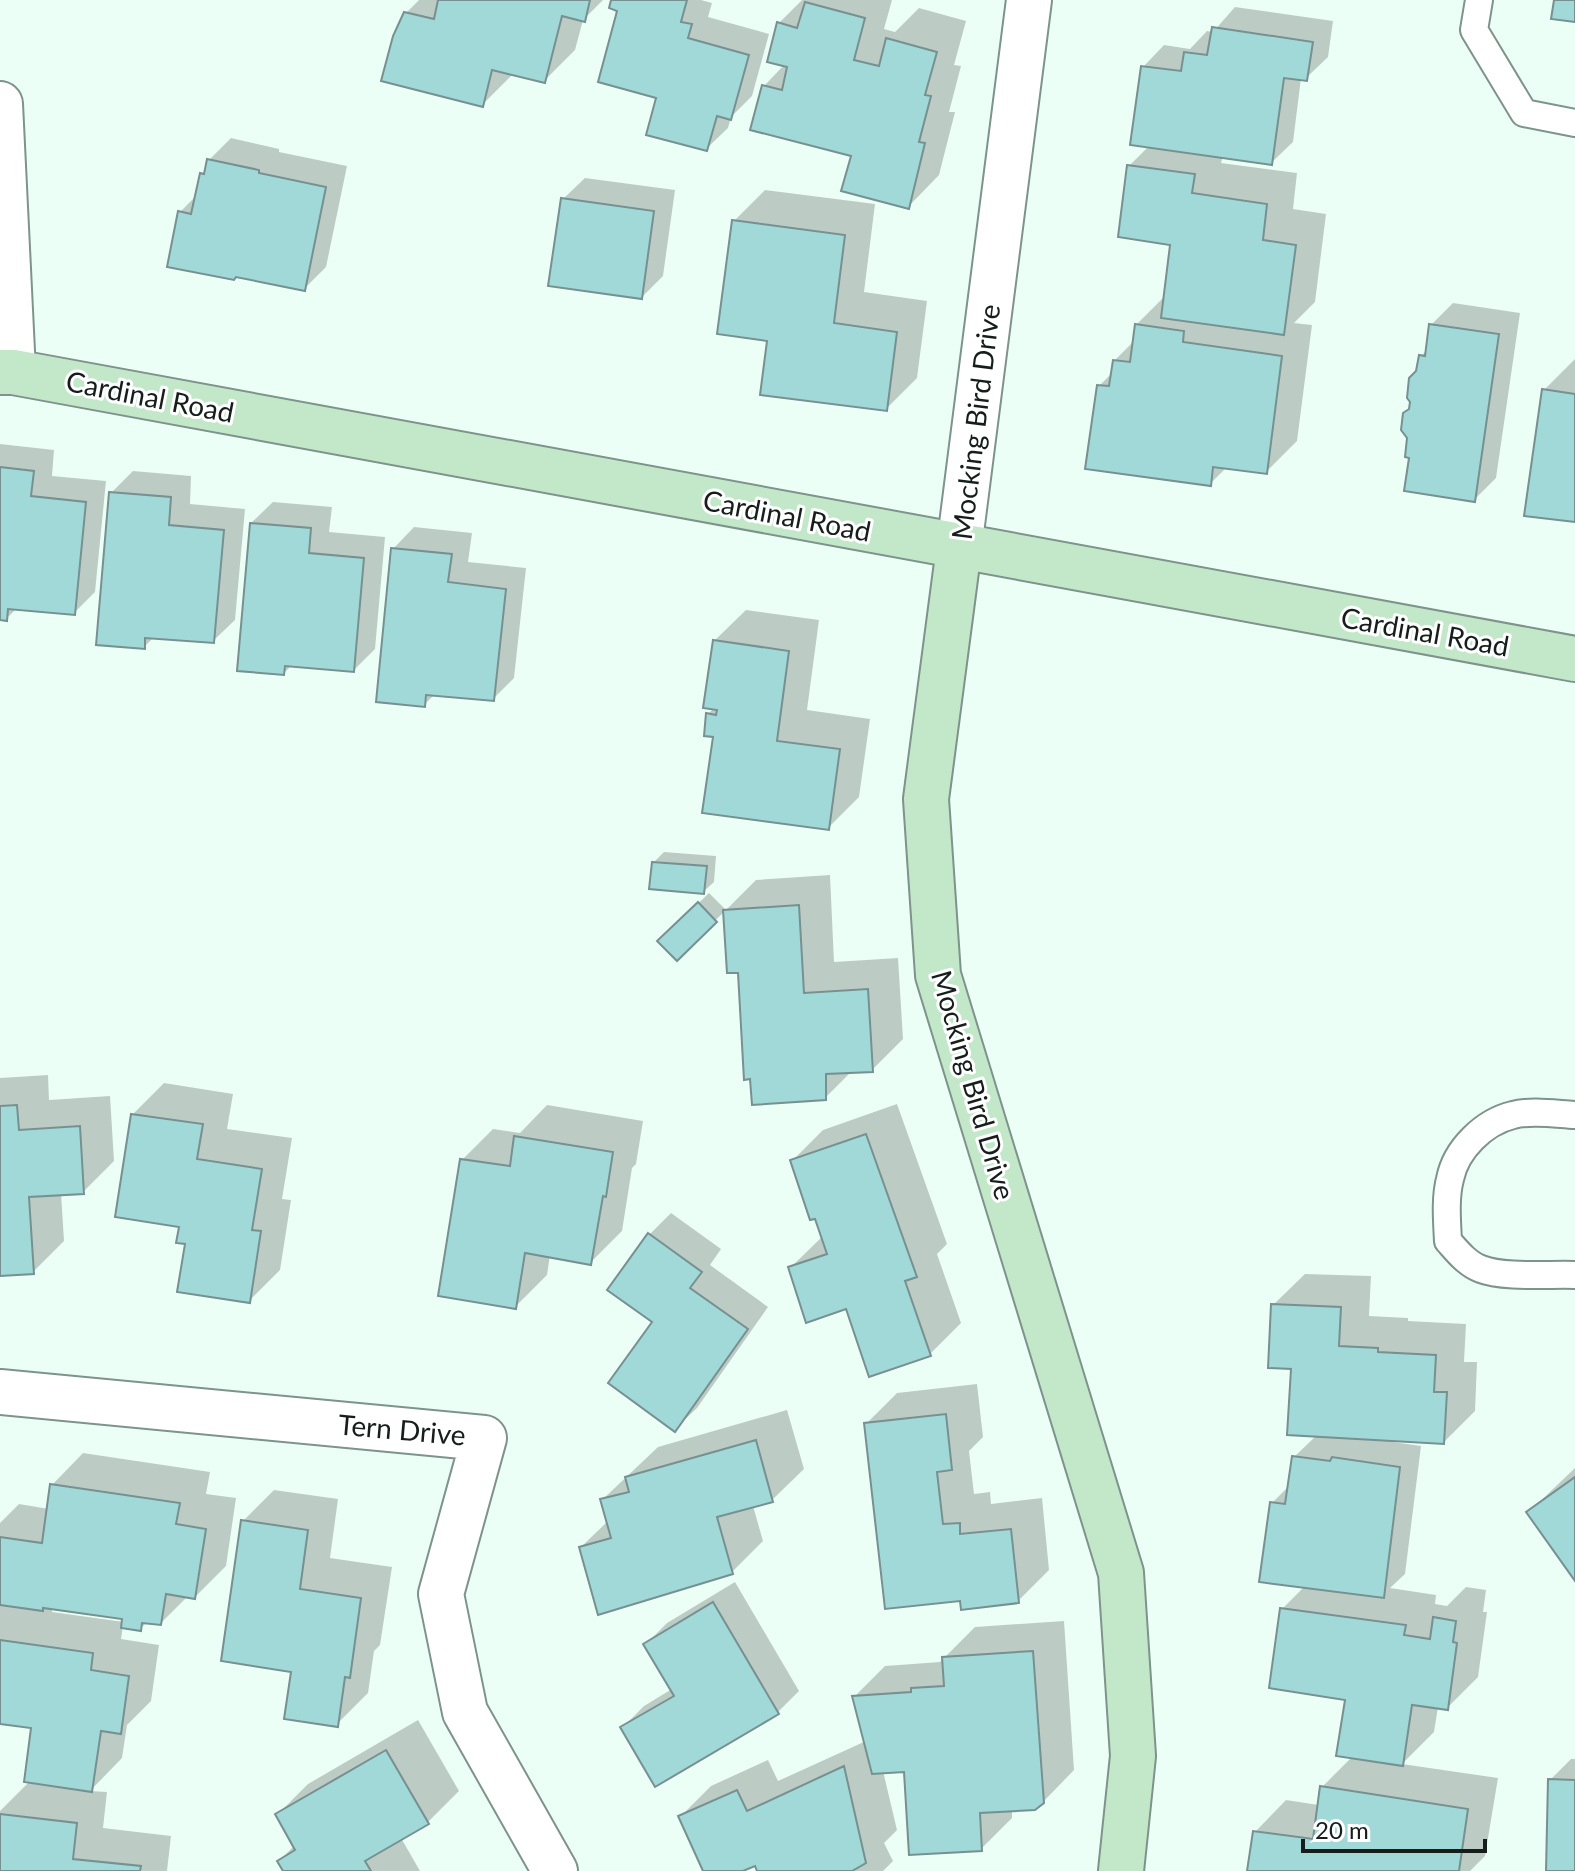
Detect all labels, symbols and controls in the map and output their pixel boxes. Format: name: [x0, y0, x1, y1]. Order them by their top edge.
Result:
street label: Mocking Bird Drive: [944, 302, 1006, 542]
street label: Cardinal Road: [63, 363, 237, 429]
street label: Cardinal Road: [700, 482, 874, 548]
street label: Cardinal Road: [1338, 600, 1512, 663]
street label: Mocking Bird Drive: [925, 966, 1023, 1203]
street label: Tern Drive: [337, 1407, 467, 1452]
scale bar: [1303, 1803, 1485, 1853]
text: 20 m: [1315, 1815, 1369, 1844]

